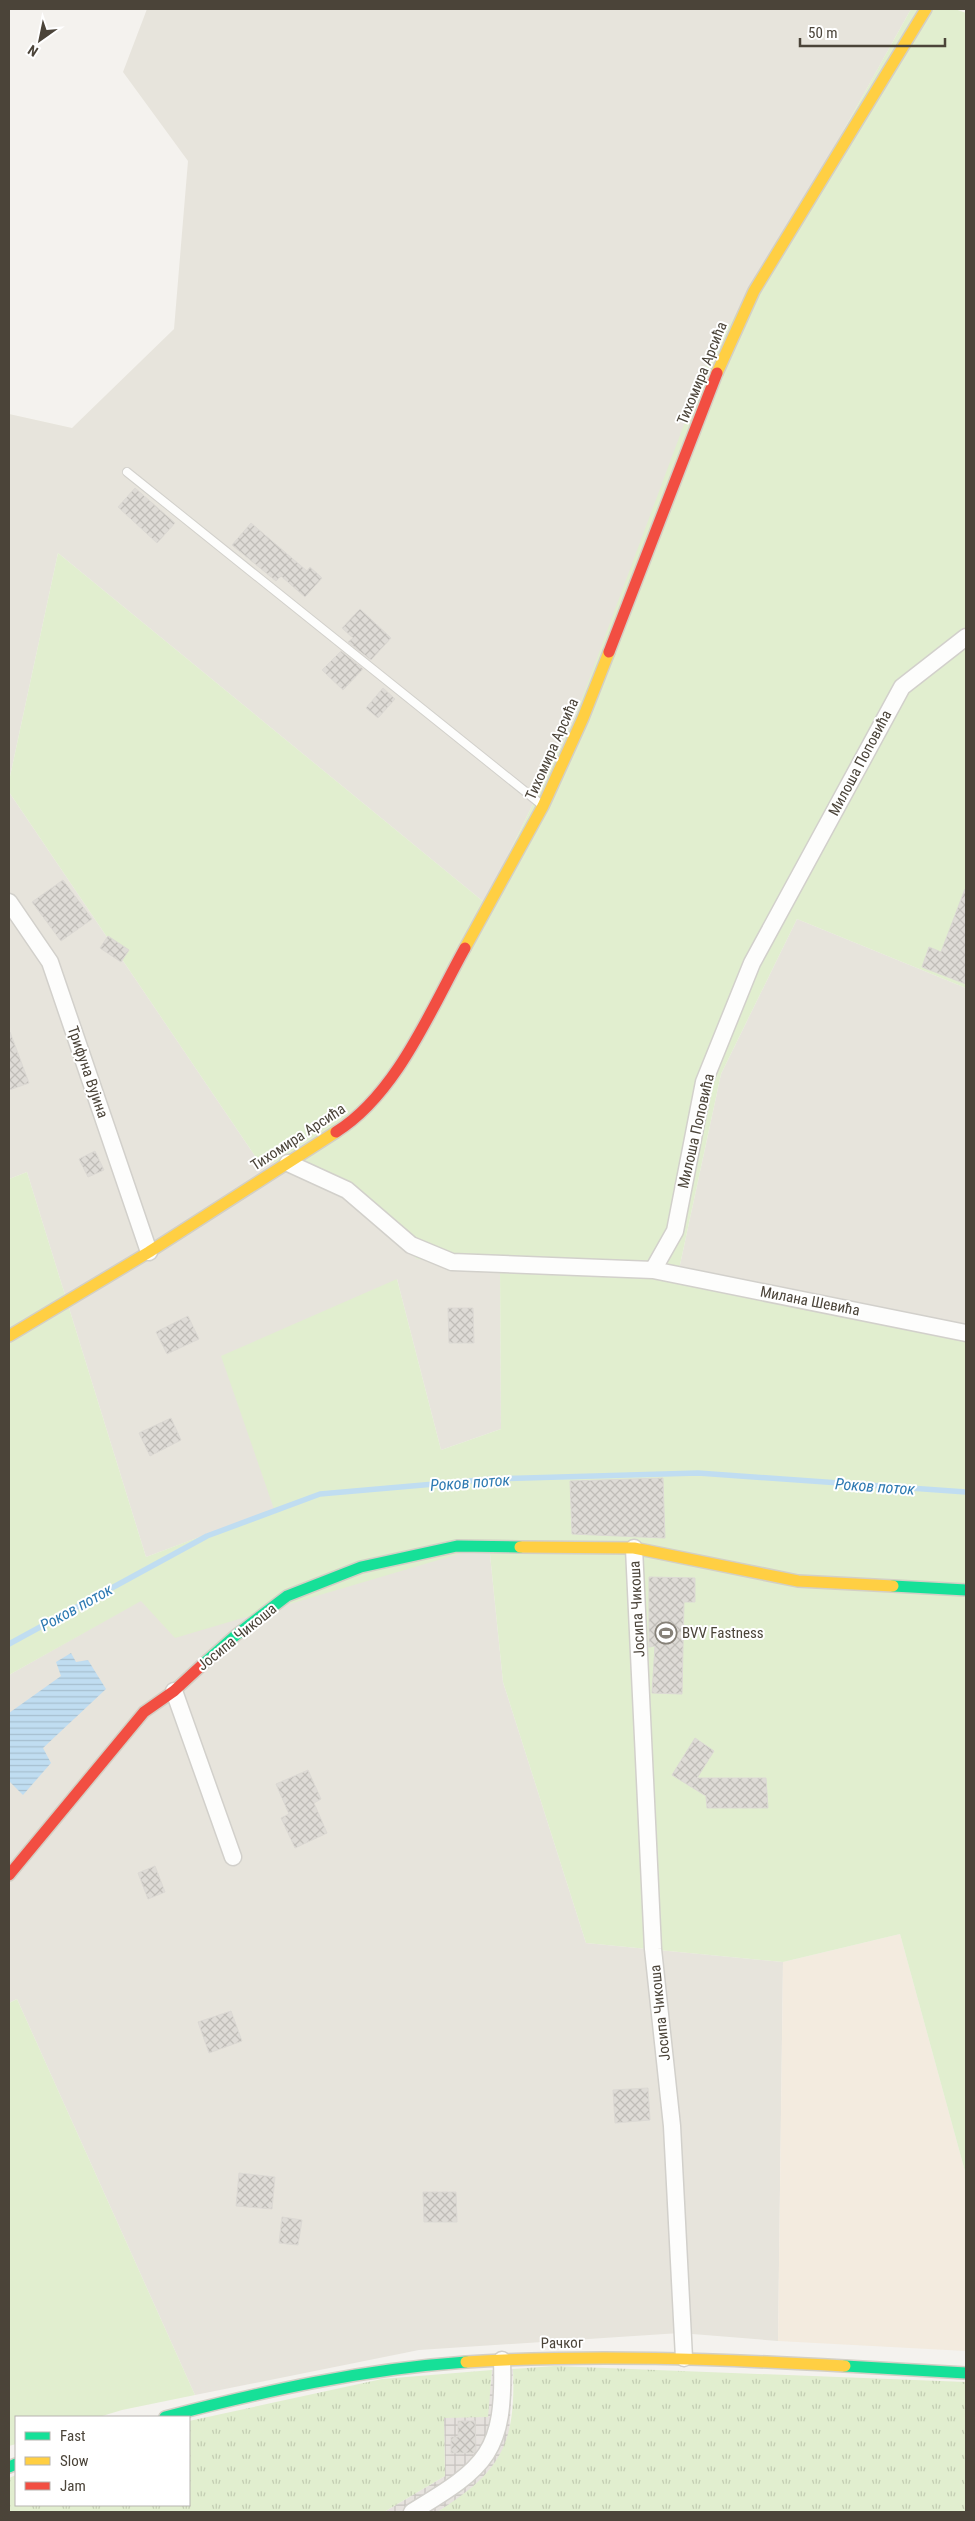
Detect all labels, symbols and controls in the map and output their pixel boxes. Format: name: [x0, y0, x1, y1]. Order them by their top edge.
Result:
north arrow: [15, 15, 65, 65]
scale bar: [800, 15, 945, 47]
text: 50 m: [808, 24, 838, 42]
text: N: [25, 42, 41, 60]
street label: Тихомира Арсића: [673, 319, 731, 427]
street label: Тихомира Арсића: [522, 695, 582, 803]
street label: Милоша Поповића: [825, 707, 895, 819]
street label: Трифуна Вујина: [64, 1024, 112, 1120]
street label: Милоша Поповића: [674, 1072, 718, 1190]
street label: Тихомира Арсића: [247, 1100, 349, 1174]
street label: Милана Шевића: [759, 1283, 861, 1319]
water label: Роков поток: [430, 1470, 511, 1495]
water label: Роков поток: [834, 1474, 916, 1499]
street label: Јосипа Чикоша: [625, 1560, 649, 1658]
water label: Роков поток: [37, 1580, 116, 1635]
street label: Јосипа Чикоша: [194, 1600, 280, 1674]
sports icon: BVV Fastness: [654, 1621, 678, 1645]
place label: BVV Fastness: [682, 1624, 764, 1642]
street label: Јосипа Чикоша: [646, 1964, 674, 2062]
street label: Рачког: [540, 2334, 584, 2352]
legend: [15, 2416, 190, 2506]
text: Fast: [60, 2427, 85, 2445]
text: Slow: [60, 2452, 89, 2470]
text: Jam: [60, 2477, 86, 2495]

